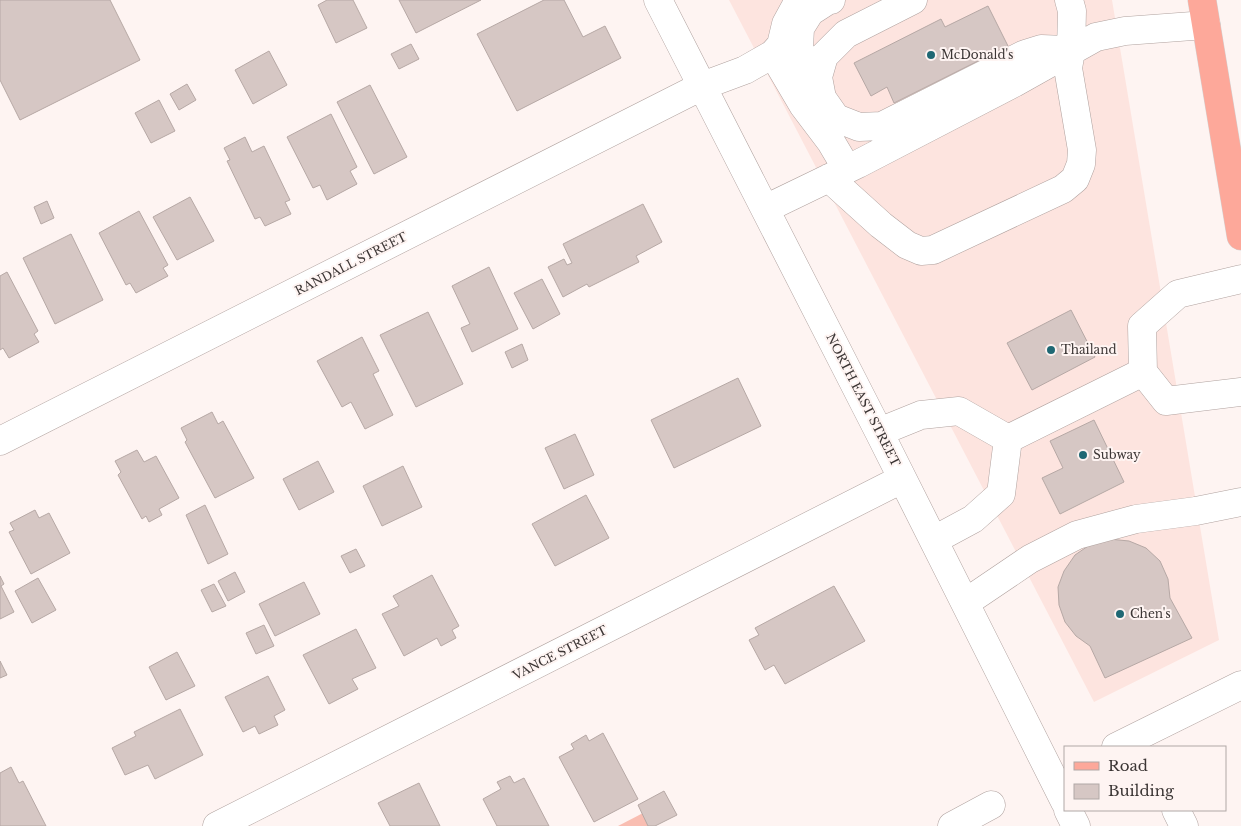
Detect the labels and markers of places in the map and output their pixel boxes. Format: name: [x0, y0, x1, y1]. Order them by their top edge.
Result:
place label: McDonald's: [941, 47, 1013, 62]
marker: McDonald's: [925, 49, 937, 61]
place label: Thailand: [1061, 342, 1117, 357]
marker: Thailand: [1045, 344, 1057, 356]
place label: Subway: [1093, 447, 1141, 462]
marker: Subway: [1077, 449, 1089, 461]
place label: Chen's: [1130, 606, 1171, 621]
marker: Chen's: [1114, 608, 1126, 620]

